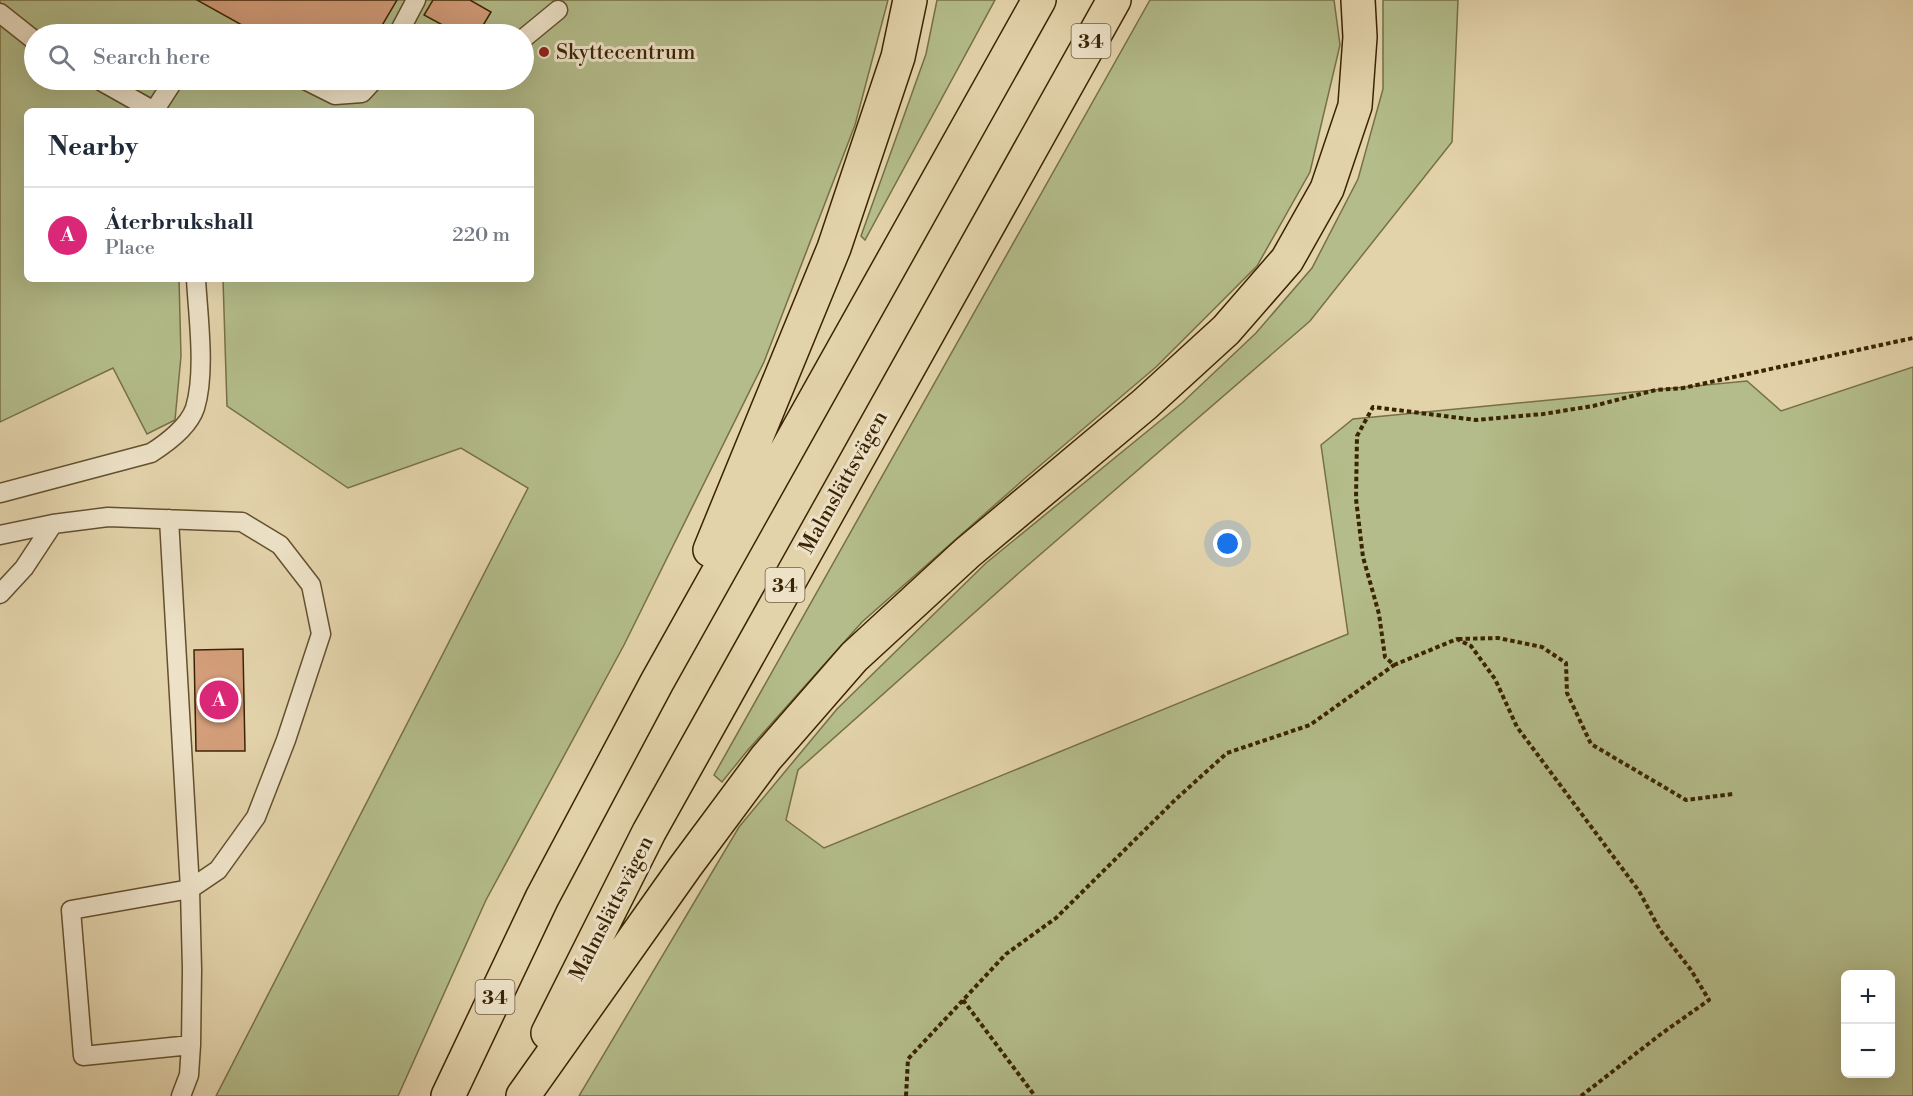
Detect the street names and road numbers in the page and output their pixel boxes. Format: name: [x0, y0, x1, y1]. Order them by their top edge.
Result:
road number: 34: [1072, 24, 1110, 58]
street label: Malmslättsvägen: [794, 406, 894, 558]
road number: 34: [766, 568, 804, 602]
street label: Malmslättsvägen: [564, 831, 660, 985]
road number: 34: [476, 980, 514, 1014]

